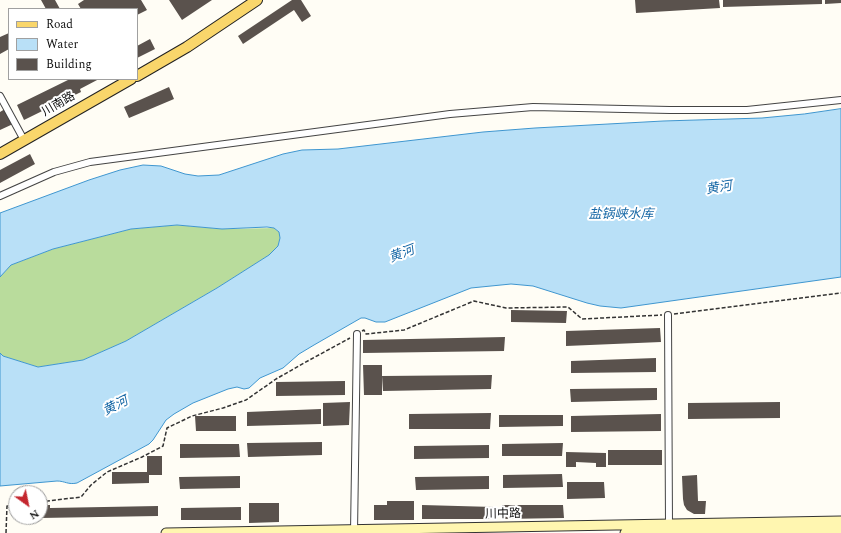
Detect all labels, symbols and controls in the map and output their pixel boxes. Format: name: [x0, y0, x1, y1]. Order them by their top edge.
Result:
legend: [8, 8, 138, 80]
text: Road: [46, 15, 73, 34]
text: Water: [46, 35, 78, 54]
text: Building: [46, 55, 92, 74]
street label: 川南路: [40, 90, 78, 120]
water label: 黄河: [705, 179, 733, 199]
water label: 盐锅峡水库: [589, 207, 653, 223]
water label: 黄河: [387, 243, 417, 267]
water label: 黄河: [101, 394, 131, 420]
north arrow: [8, 485, 48, 525]
text: N: [26, 505, 43, 524]
street label: 川中路: [485, 507, 521, 523]

